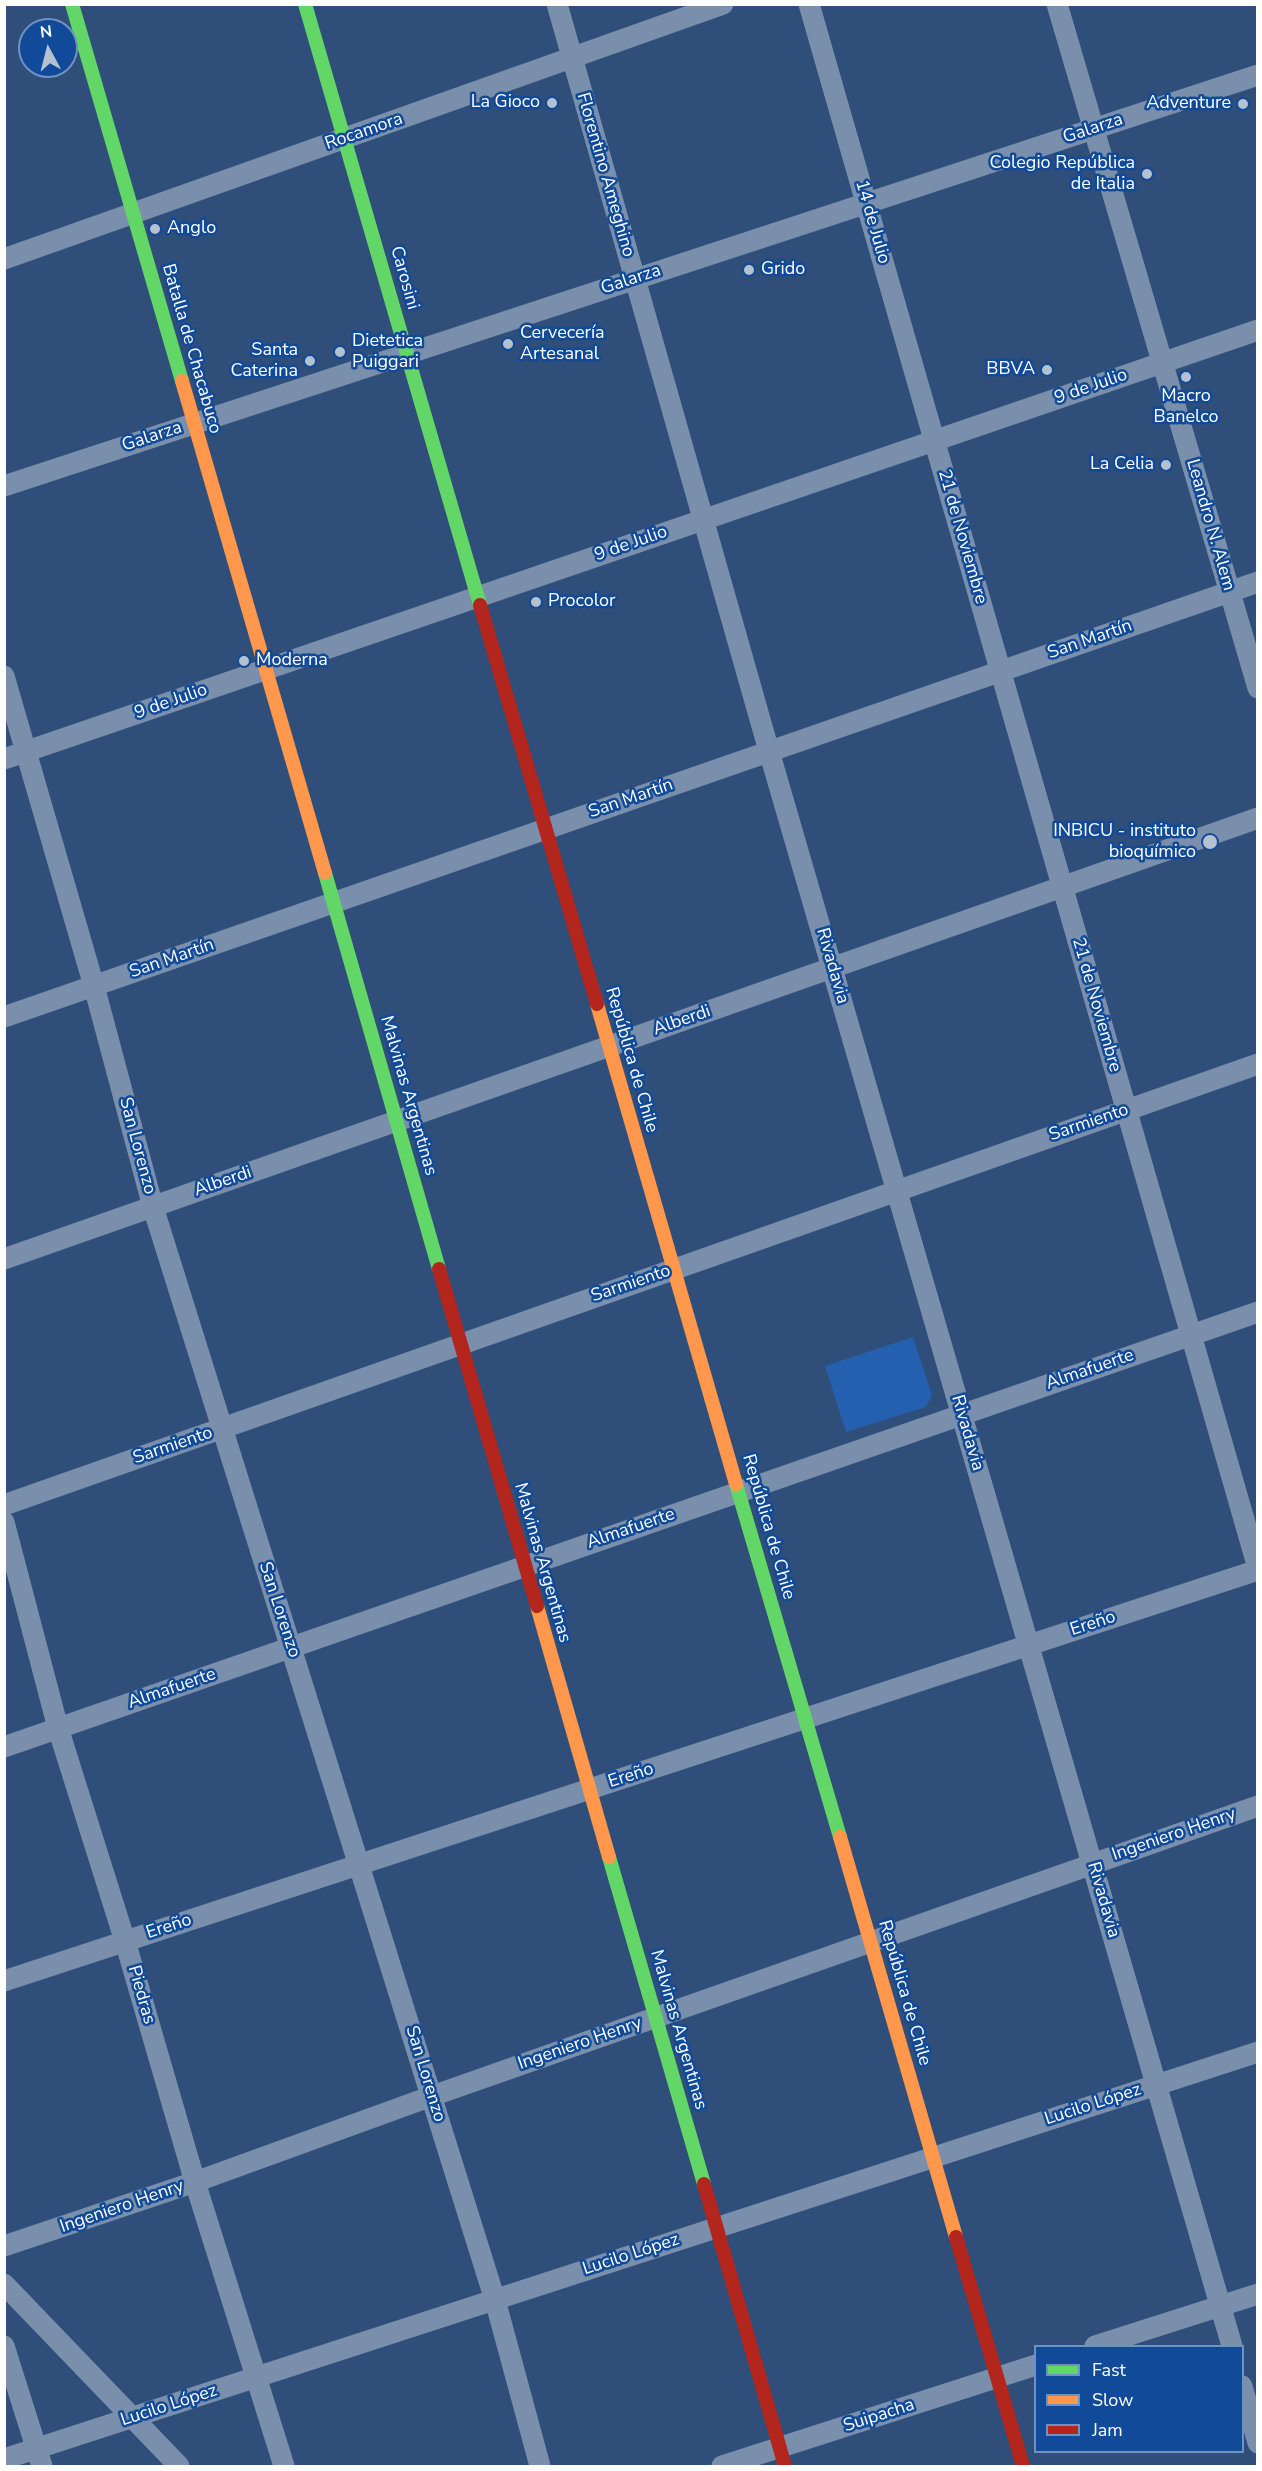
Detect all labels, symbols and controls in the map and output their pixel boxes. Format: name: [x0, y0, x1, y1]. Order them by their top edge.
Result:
north arrow: [18, 18, 78, 78]
text: N: [39, 20, 53, 44]
street label: Florentino Ameghino: [571, 90, 639, 260]
place label: La Gioco: [471, 92, 540, 114]
place label: Adventure: [1146, 93, 1231, 115]
marker: La Gioco: [545, 96, 559, 110]
marker: Adventure: [1236, 97, 1250, 111]
street label: Rocamora: [322, 109, 406, 155]
street label: Galarza: [1060, 109, 1126, 149]
place label: Colegio República de Italia: [990, 153, 1135, 195]
marker: Colegio República de Italia: [1140, 167, 1154, 181]
street label: 14 de Julio: [850, 178, 894, 266]
place label: Anglo: [167, 218, 216, 240]
marker: Anglo: [148, 222, 162, 236]
street label: Carosini: [385, 244, 423, 312]
place label: Grido: [761, 259, 805, 281]
street label: Galarza: [598, 260, 664, 300]
street label: Batalla de Chacabuco: [156, 262, 226, 436]
marker: Grido: [742, 263, 756, 277]
place label: Cervecería Artesanal: [520, 323, 605, 366]
place label: Dietetica Puiggari: [352, 331, 423, 374]
marker: Cervecería Artesanal: [501, 337, 515, 351]
place label: Santa Caterina: [230, 340, 298, 382]
marker: Dietetica Puiggari: [333, 345, 347, 359]
marker: Santa Caterina: [303, 354, 317, 368]
place label: BBVA: [986, 359, 1035, 381]
marker: BBVA: [1040, 363, 1054, 377]
street label: 9 de Julio: [1052, 364, 1130, 410]
marker: Macro Banelco: [1179, 370, 1193, 384]
place label: Macro Banelco: [1154, 386, 1218, 428]
street label: Galarza: [119, 417, 185, 457]
place label: La Celia: [1090, 454, 1154, 476]
street label: Leandro N. Alem: [1181, 457, 1239, 593]
marker: La Celia: [1159, 458, 1173, 472]
street label: 21 de Noviembre: [932, 467, 992, 607]
street label: 9 de Julio: [592, 521, 670, 567]
place label: Procolor: [548, 591, 615, 613]
marker: Procolor: [529, 595, 543, 609]
street label: San Martín: [1045, 615, 1135, 665]
place label: Moderna: [256, 650, 328, 672]
marker: Moderna: [237, 654, 251, 668]
street label: 9 de Julio: [132, 679, 210, 725]
street label: San Martín: [586, 774, 676, 824]
place label: INBICU - instituto bioquímico: [1053, 821, 1196, 864]
marker: INBICU - instituto bioquímico: [1201, 833, 1219, 851]
street label: Rivadavia: [811, 926, 853, 1006]
street label: San Martín: [127, 934, 217, 984]
street label: 21 de Noviembre: [1066, 935, 1126, 1075]
street label: República de Chile: [600, 985, 662, 1135]
street label: Alberdi: [650, 1001, 714, 1041]
street label: Malvinas Argentinas: [375, 1014, 441, 1178]
street label: San Lorenzo: [114, 1095, 160, 1197]
street label: Sarmiento: [1046, 1099, 1132, 1147]
street label: Alberdi: [191, 1162, 255, 1202]
street label: Sarmiento: [588, 1260, 674, 1308]
street label: Almafuerte: [1043, 1345, 1137, 1395]
street label: Rivadavia: [946, 1393, 988, 1473]
street label: Sarmiento: [130, 1422, 216, 1470]
street label: República de Chile: [737, 1452, 799, 1602]
street label: Malvinas Argentinas: [509, 1481, 575, 1645]
street label: Almafuerte: [584, 1504, 678, 1554]
street label: San Lorenzo: [253, 1559, 305, 1661]
street label: Ereño: [1067, 1607, 1119, 1641]
street label: Almafuerte: [125, 1664, 219, 1714]
street label: Ereño: [605, 1759, 657, 1793]
street label: Ingeniero Henry: [1109, 1804, 1239, 1866]
street label: Rivadavia: [1082, 1860, 1124, 1940]
street label: Ereño: [143, 1910, 195, 1944]
street label: República de Chile: [873, 1918, 935, 2068]
street label: Malvinas Argentinas: [645, 1948, 711, 2112]
street label: Piedras: [122, 1963, 160, 2027]
street label: Ingeniero Henry: [515, 2013, 645, 2075]
street label: San Lorenzo: [400, 2023, 450, 2125]
street label: Lucilo López: [1042, 2079, 1144, 2131]
street label: Ingeniero Henry: [57, 2176, 187, 2238]
street label: Lucilo López: [580, 2229, 682, 2281]
legend: [1034, 2345, 1244, 2453]
text: Fast: [1092, 2358, 1126, 2382]
street label: Lucilo López: [118, 2380, 220, 2432]
text: Slow: [1092, 2388, 1133, 2412]
street label: Suipacha: [841, 2394, 917, 2438]
text: Jam: [1092, 2418, 1123, 2442]

